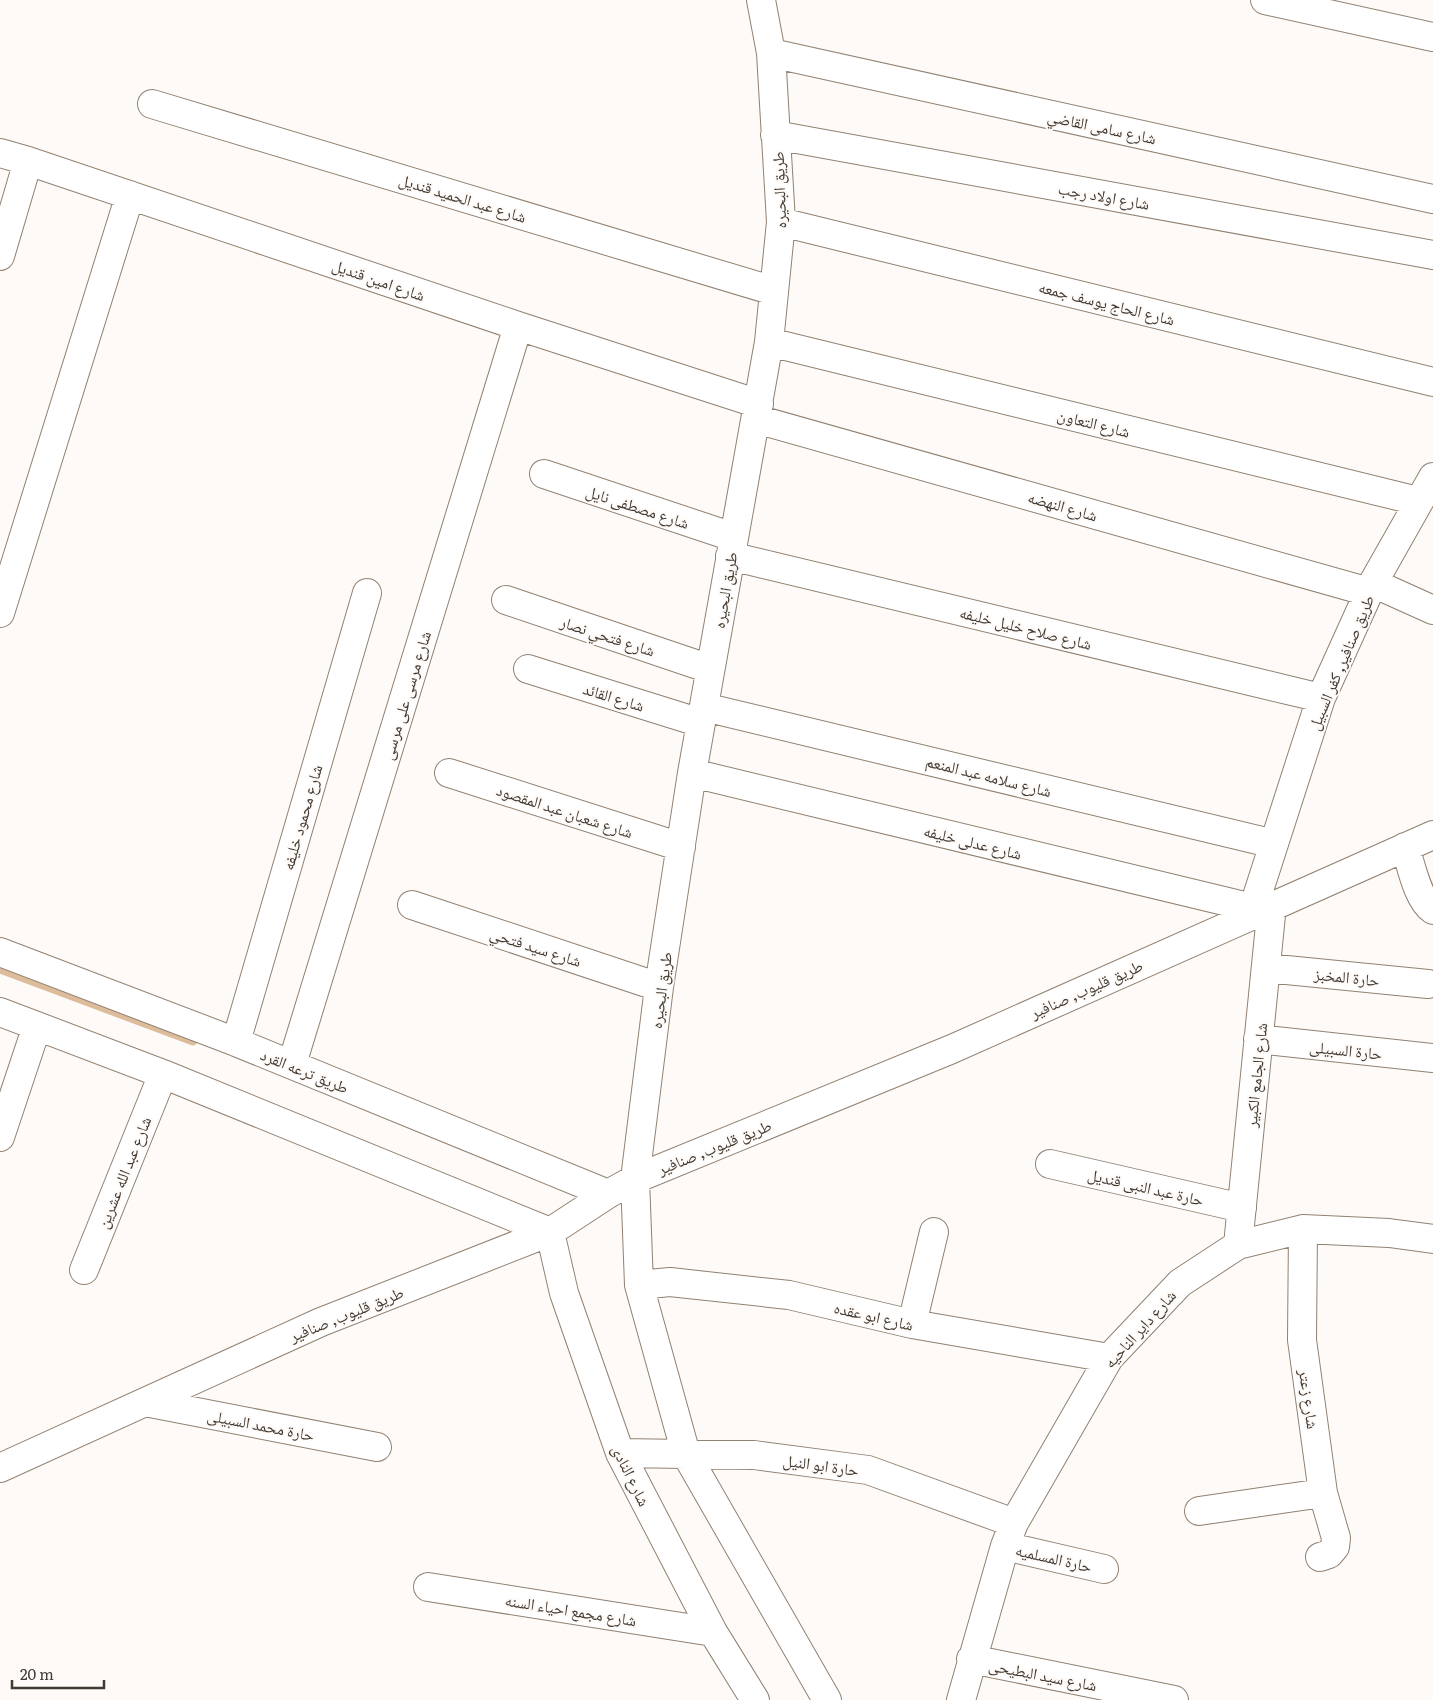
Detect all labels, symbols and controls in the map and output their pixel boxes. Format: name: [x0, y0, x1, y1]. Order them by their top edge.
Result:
street label: شارع سامى القاضي: [1045, 103, 1159, 151]
street label: طريق البحيره: [765, 151, 791, 229]
street label: شارع عبد الحميد قنديل: [396, 166, 530, 228]
street label: شارع اولاد رجب: [1056, 175, 1152, 215]
street label: شارع امين قنديل: [329, 252, 429, 306]
street label: شارع الحاج يوسف جمعه: [1037, 274, 1177, 330]
street label: شارع التعاون: [1055, 401, 1133, 443]
street label: شارع مصطفى نايل: [583, 478, 693, 534]
street label: شارع النهضه: [1025, 484, 1101, 526]
street label: طريق البحيره: [705, 550, 743, 630]
street label: طريق صنافير, كفر السبيل: [1301, 591, 1379, 733]
street label: شارع صلاح خليل خليفه: [958, 599, 1094, 655]
street label: شارع فتحي نصار: [556, 608, 658, 664]
street label: شارع مرسى على مرسى: [374, 628, 436, 762]
street label: شارع القائد: [580, 675, 648, 717]
street label: شارع سلامه عبد المنعم: [924, 748, 1054, 802]
street label: شارع محمود خليفه: [274, 761, 328, 873]
street label: شارع شعبان عبد المقصود: [494, 777, 636, 843]
street label: شارع عدلى خليفه: [922, 817, 1024, 865]
street label: شارع سيد فتحي: [487, 920, 585, 974]
street label: طريق البحيره: [643, 950, 677, 1030]
street label: طريق قليوب, صنافير: [1025, 952, 1146, 1024]
street label: حارة المخبز: [1312, 961, 1381, 991]
street label: شارع الجامع الكبير: [1237, 1021, 1272, 1130]
street label: حارة السبيلى: [1308, 1033, 1384, 1065]
street label: طريق ترعه القرد: [257, 1041, 353, 1099]
street label: شارع عبد الله عشرين: [90, 1112, 156, 1232]
street label: طريق قليوب, صنافير: [653, 1112, 775, 1180]
street label: حارة عبد النبى قنديل: [1086, 1161, 1206, 1211]
street label: طريق قليوب, صنافير: [285, 1279, 407, 1347]
street label: شارع داير الناحيه: [1097, 1283, 1181, 1373]
street label: شارع ابو عقده: [832, 1294, 916, 1336]
street label: شارع زعتر: [1294, 1367, 1326, 1430]
street label: حارة محمد السبيلى: [205, 1402, 317, 1446]
street label: شارع النادى: [607, 1440, 657, 1510]
street label: حارة ابو النيل: [782, 1447, 860, 1481]
street label: حارة المسلميه: [1013, 1537, 1095, 1577]
street label: شارع مجمع احياء السنه: [504, 1587, 638, 1631]
street label: شارع سيد البطيحى: [987, 1652, 1099, 1696]
scale bar: [12, 1658, 105, 1690]
text: 20 m: [20, 1662, 54, 1685]

